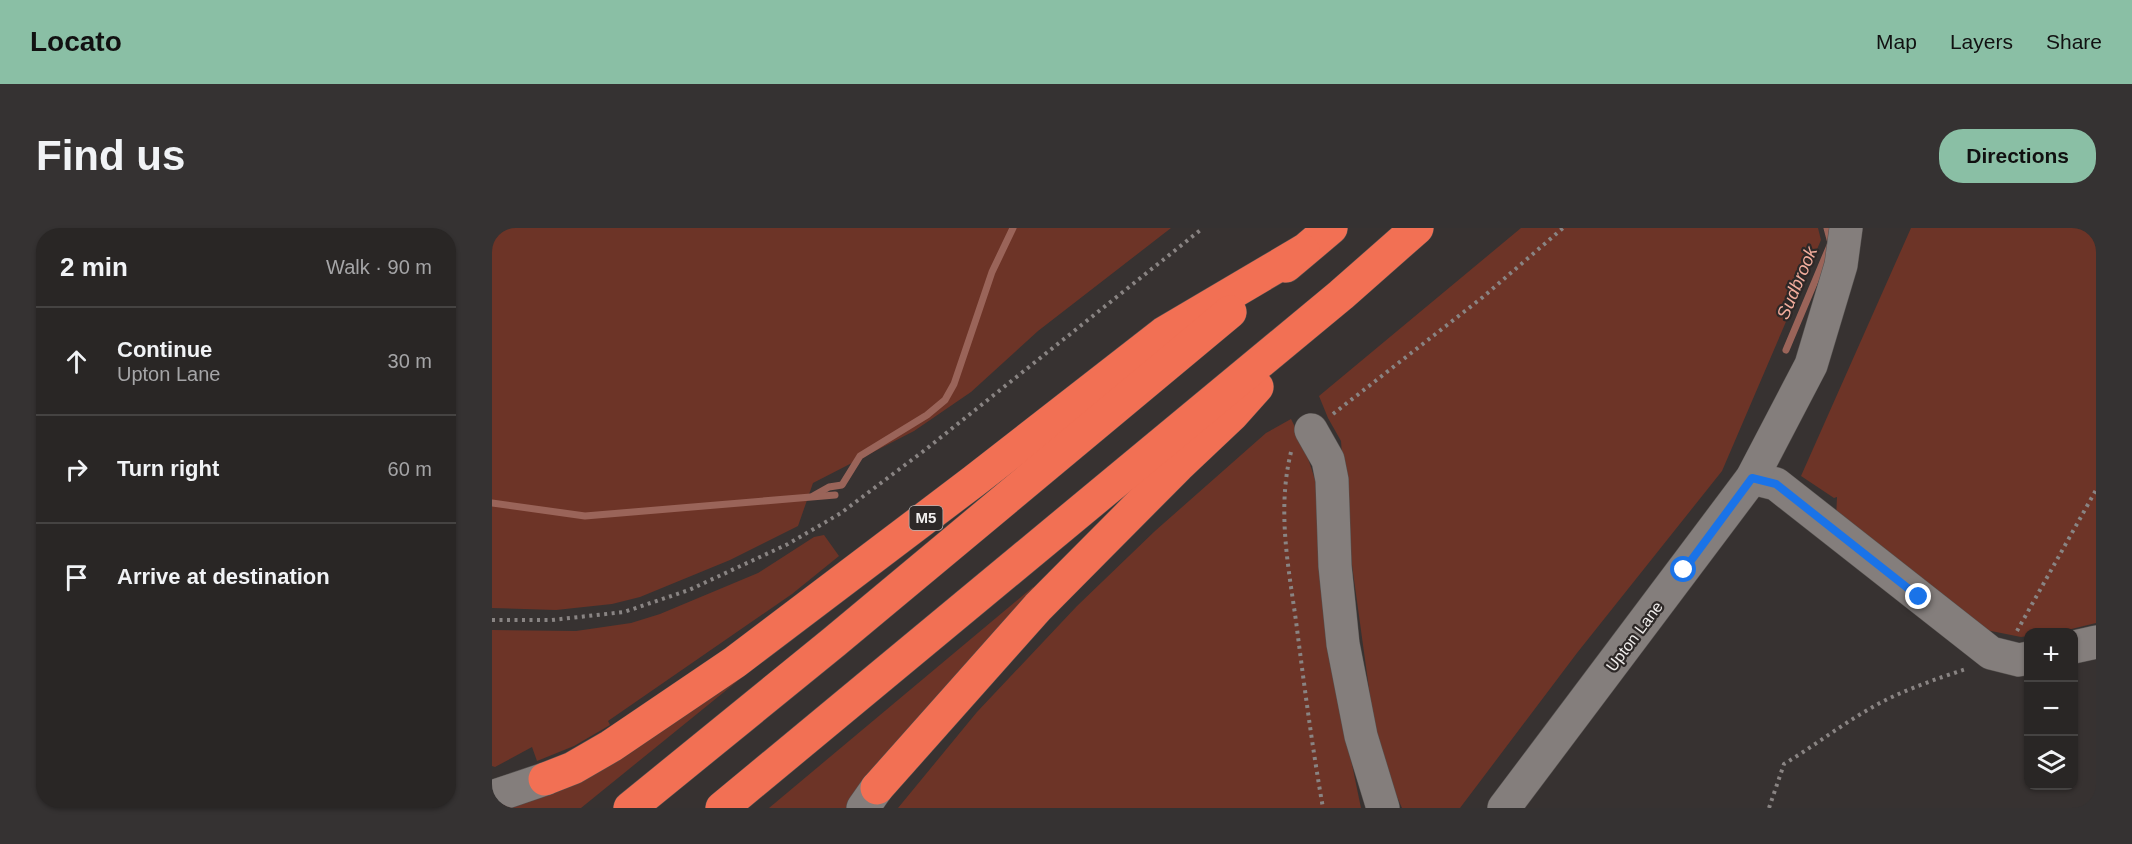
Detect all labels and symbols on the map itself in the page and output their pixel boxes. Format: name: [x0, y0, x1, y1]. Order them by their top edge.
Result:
water label: Sudbrook: [1773, 243, 1822, 322]
road number: M5: [910, 506, 942, 530]
route start: [1670, 556, 1696, 582]
route end: [1905, 583, 1931, 609]
street label: Upton Lane: [1603, 598, 1666, 674]

